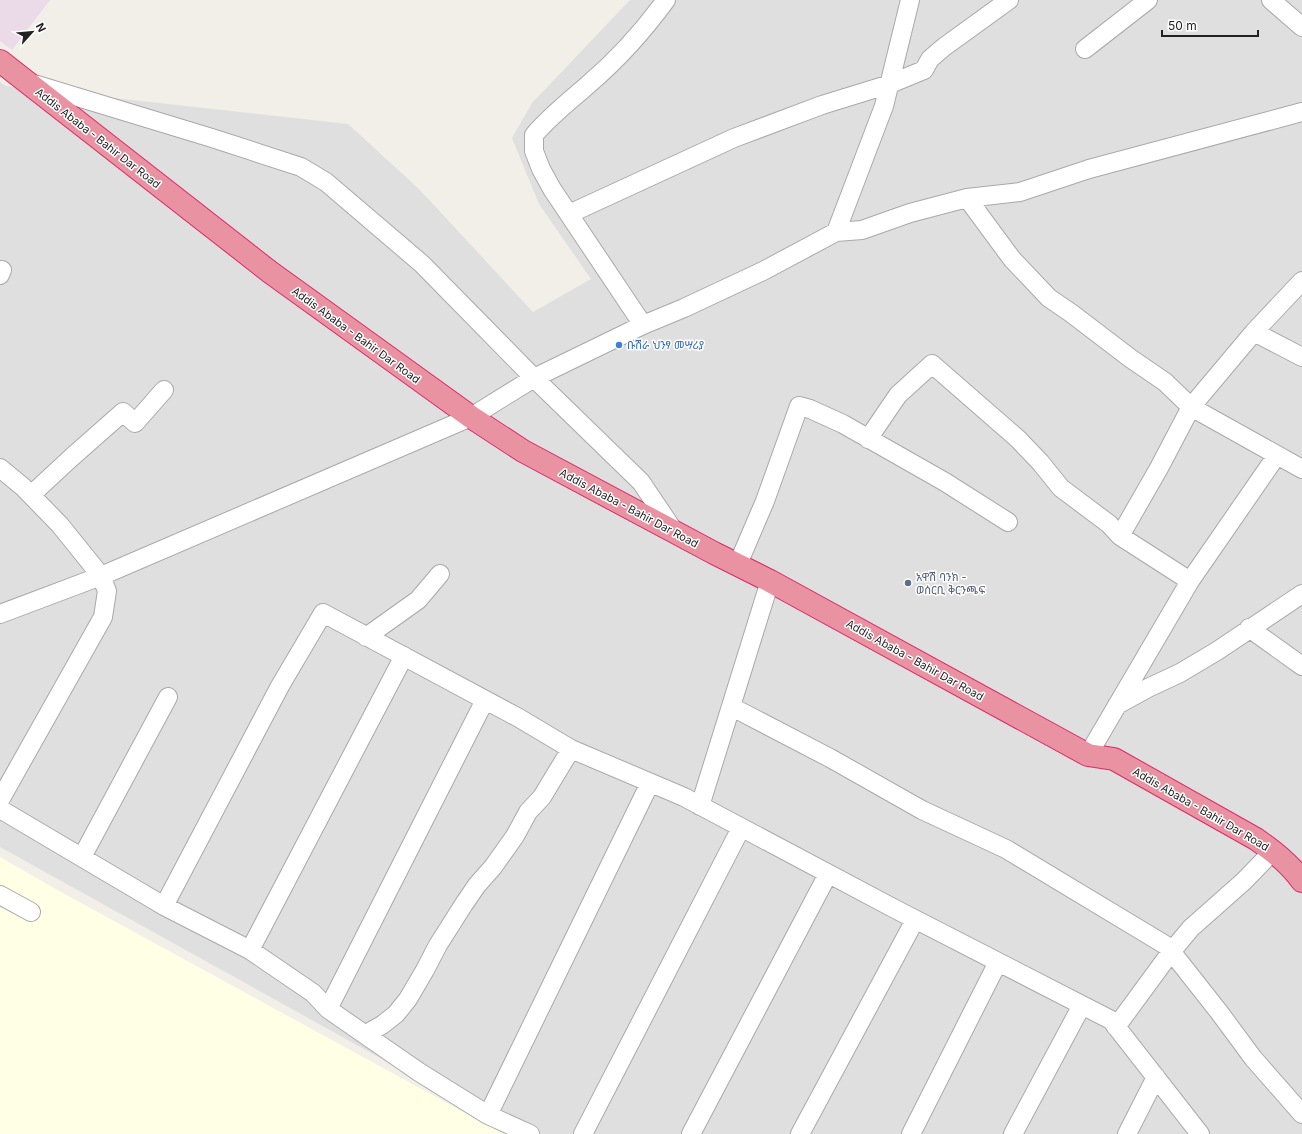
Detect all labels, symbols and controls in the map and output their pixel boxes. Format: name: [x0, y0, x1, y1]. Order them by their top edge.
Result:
north arrow: [12, 12, 52, 52]
scale bar: [1162, 12, 1258, 38]
text: 50 m: [1168, 18, 1197, 33]
text: N: [33, 21, 49, 34]
street label: Addis Ababa - Bahir Dar Road: [33, 85, 163, 191]
street label: Addis Ababa - Bahir Dar Road: [289, 284, 423, 386]
place label: ቡሽራ ህንፃ መሣሪያ: [627, 338, 704, 352]
marker: ቡሽራ ህንፃ መሣሪያ: [614, 340, 624, 350]
street label: Addis Ababa - Bahir Dar Road: [557, 465, 701, 551]
place label: አዋሽ ባንክ - ወሰርቢ ቅርንጫፍ: [916, 570, 985, 597]
marker: አዋሽ ባንክ - ወሰርቢ ቅርንጫፍ: [903, 578, 913, 588]
street label: Addis Ababa - Bahir Dar Road: [844, 616, 986, 704]
street label: Addis Ababa - Bahir Dar Road: [1130, 764, 1272, 854]

